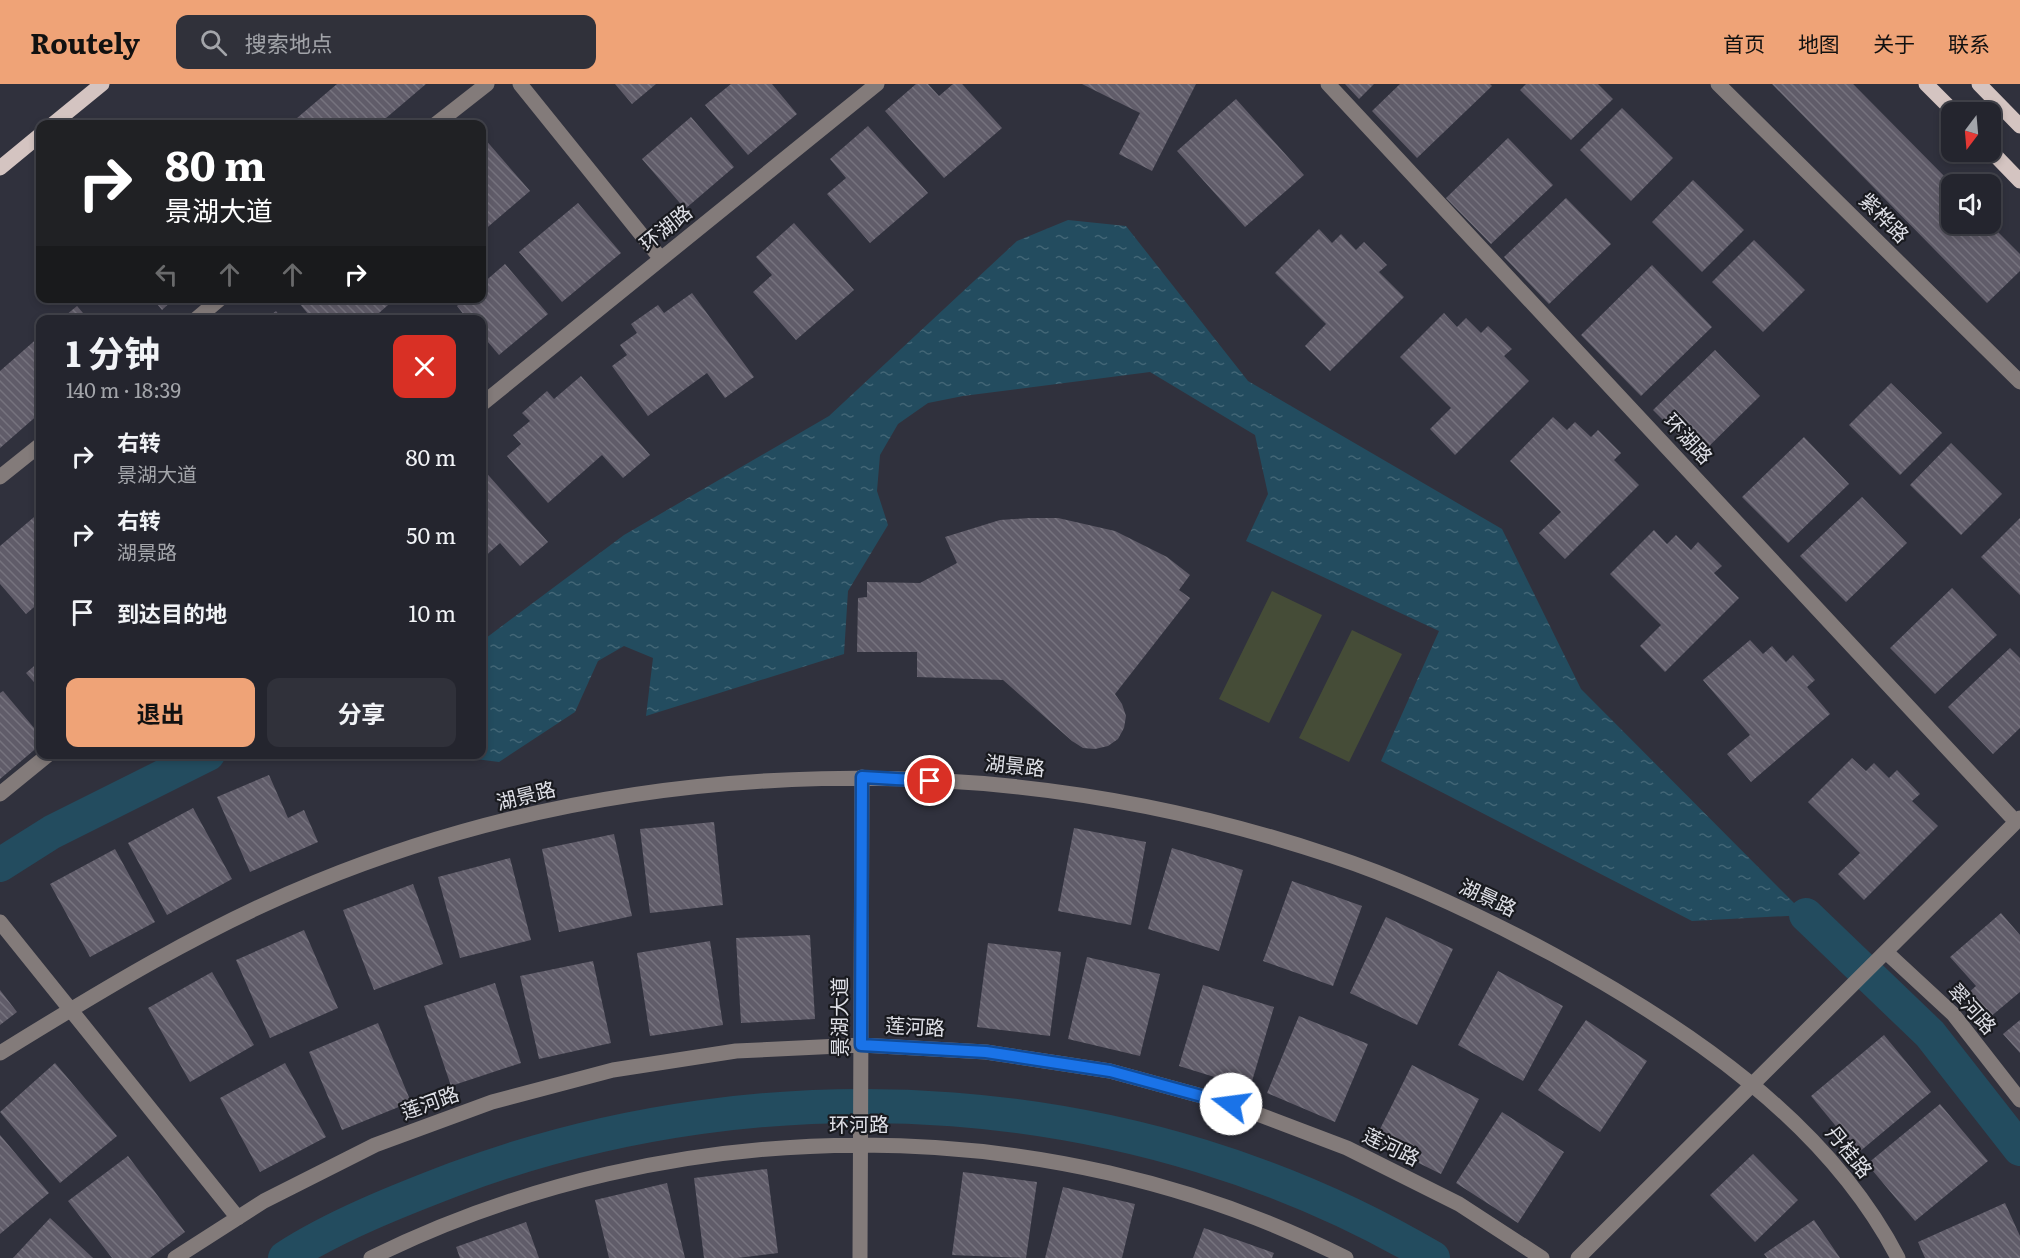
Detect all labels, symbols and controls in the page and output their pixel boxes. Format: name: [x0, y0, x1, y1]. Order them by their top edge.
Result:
search box: [176, 15, 596, 69]
text: Routely: [30, 21, 140, 63]
icon: search: [197, 26, 230, 59]
text: 搜索地点: [245, 26, 333, 59]
text: 首页: [1723, 27, 1765, 58]
text: 地图: [1798, 27, 1840, 58]
text: 关于: [1873, 27, 1915, 58]
text: 联系: [1948, 27, 1990, 58]
north arrow: [1941, 102, 2001, 162]
map controls: [1941, 102, 2001, 234]
text: 80 m: [165, 132, 266, 194]
icon: right: [66, 144, 144, 222]
button: sound: [1941, 174, 2001, 234]
street label: 紫桦路: [1854, 185, 1917, 248]
text: 景湖大道: [165, 189, 273, 229]
street label: 环湖路: [632, 196, 697, 257]
icon: left: [150, 258, 183, 291]
icon: ahead: [213, 258, 246, 291]
icon: ahead: [276, 258, 309, 291]
icon: right: [339, 258, 372, 291]
text: 1 分钟: [66, 325, 160, 378]
button: close: [393, 335, 456, 398]
text: 140 m · 18:39: [66, 374, 181, 404]
street label: 环湖路: [1658, 405, 1721, 470]
text: 右转: [117, 425, 161, 458]
icon: right: [66, 440, 99, 473]
text: 80 m: [405, 440, 456, 473]
text: 景湖大道: [117, 458, 197, 488]
text: 右转: [117, 503, 161, 536]
icon: right: [66, 518, 99, 551]
text: 50 m: [406, 518, 456, 551]
text: 湖景路: [117, 536, 177, 566]
icon: arrive: [66, 596, 99, 629]
text: 到达目的地: [117, 596, 227, 629]
text: 10 m: [409, 596, 456, 629]
button: 退出: [66, 678, 255, 747]
button: 分享: [267, 678, 456, 747]
street label: 湖景路: [984, 746, 1047, 782]
pin: [904, 755, 955, 806]
icon: arrive: [913, 764, 946, 797]
street label: 湖景路: [493, 772, 558, 816]
street label: 湖景路: [1455, 870, 1522, 922]
street label: 翠河路: [1942, 975, 2005, 1040]
street label: 景湖大道: [823, 977, 853, 1057]
street label: 莲河路: [884, 1008, 946, 1042]
position arrow: [1199, 1072, 1263, 1136]
street label: 莲河路: [396, 1077, 463, 1125]
street label: 环河路: [829, 1108, 889, 1138]
street label: 丹桂路: [1820, 1118, 1881, 1183]
street label: 莲河路: [1358, 1119, 1425, 1172]

